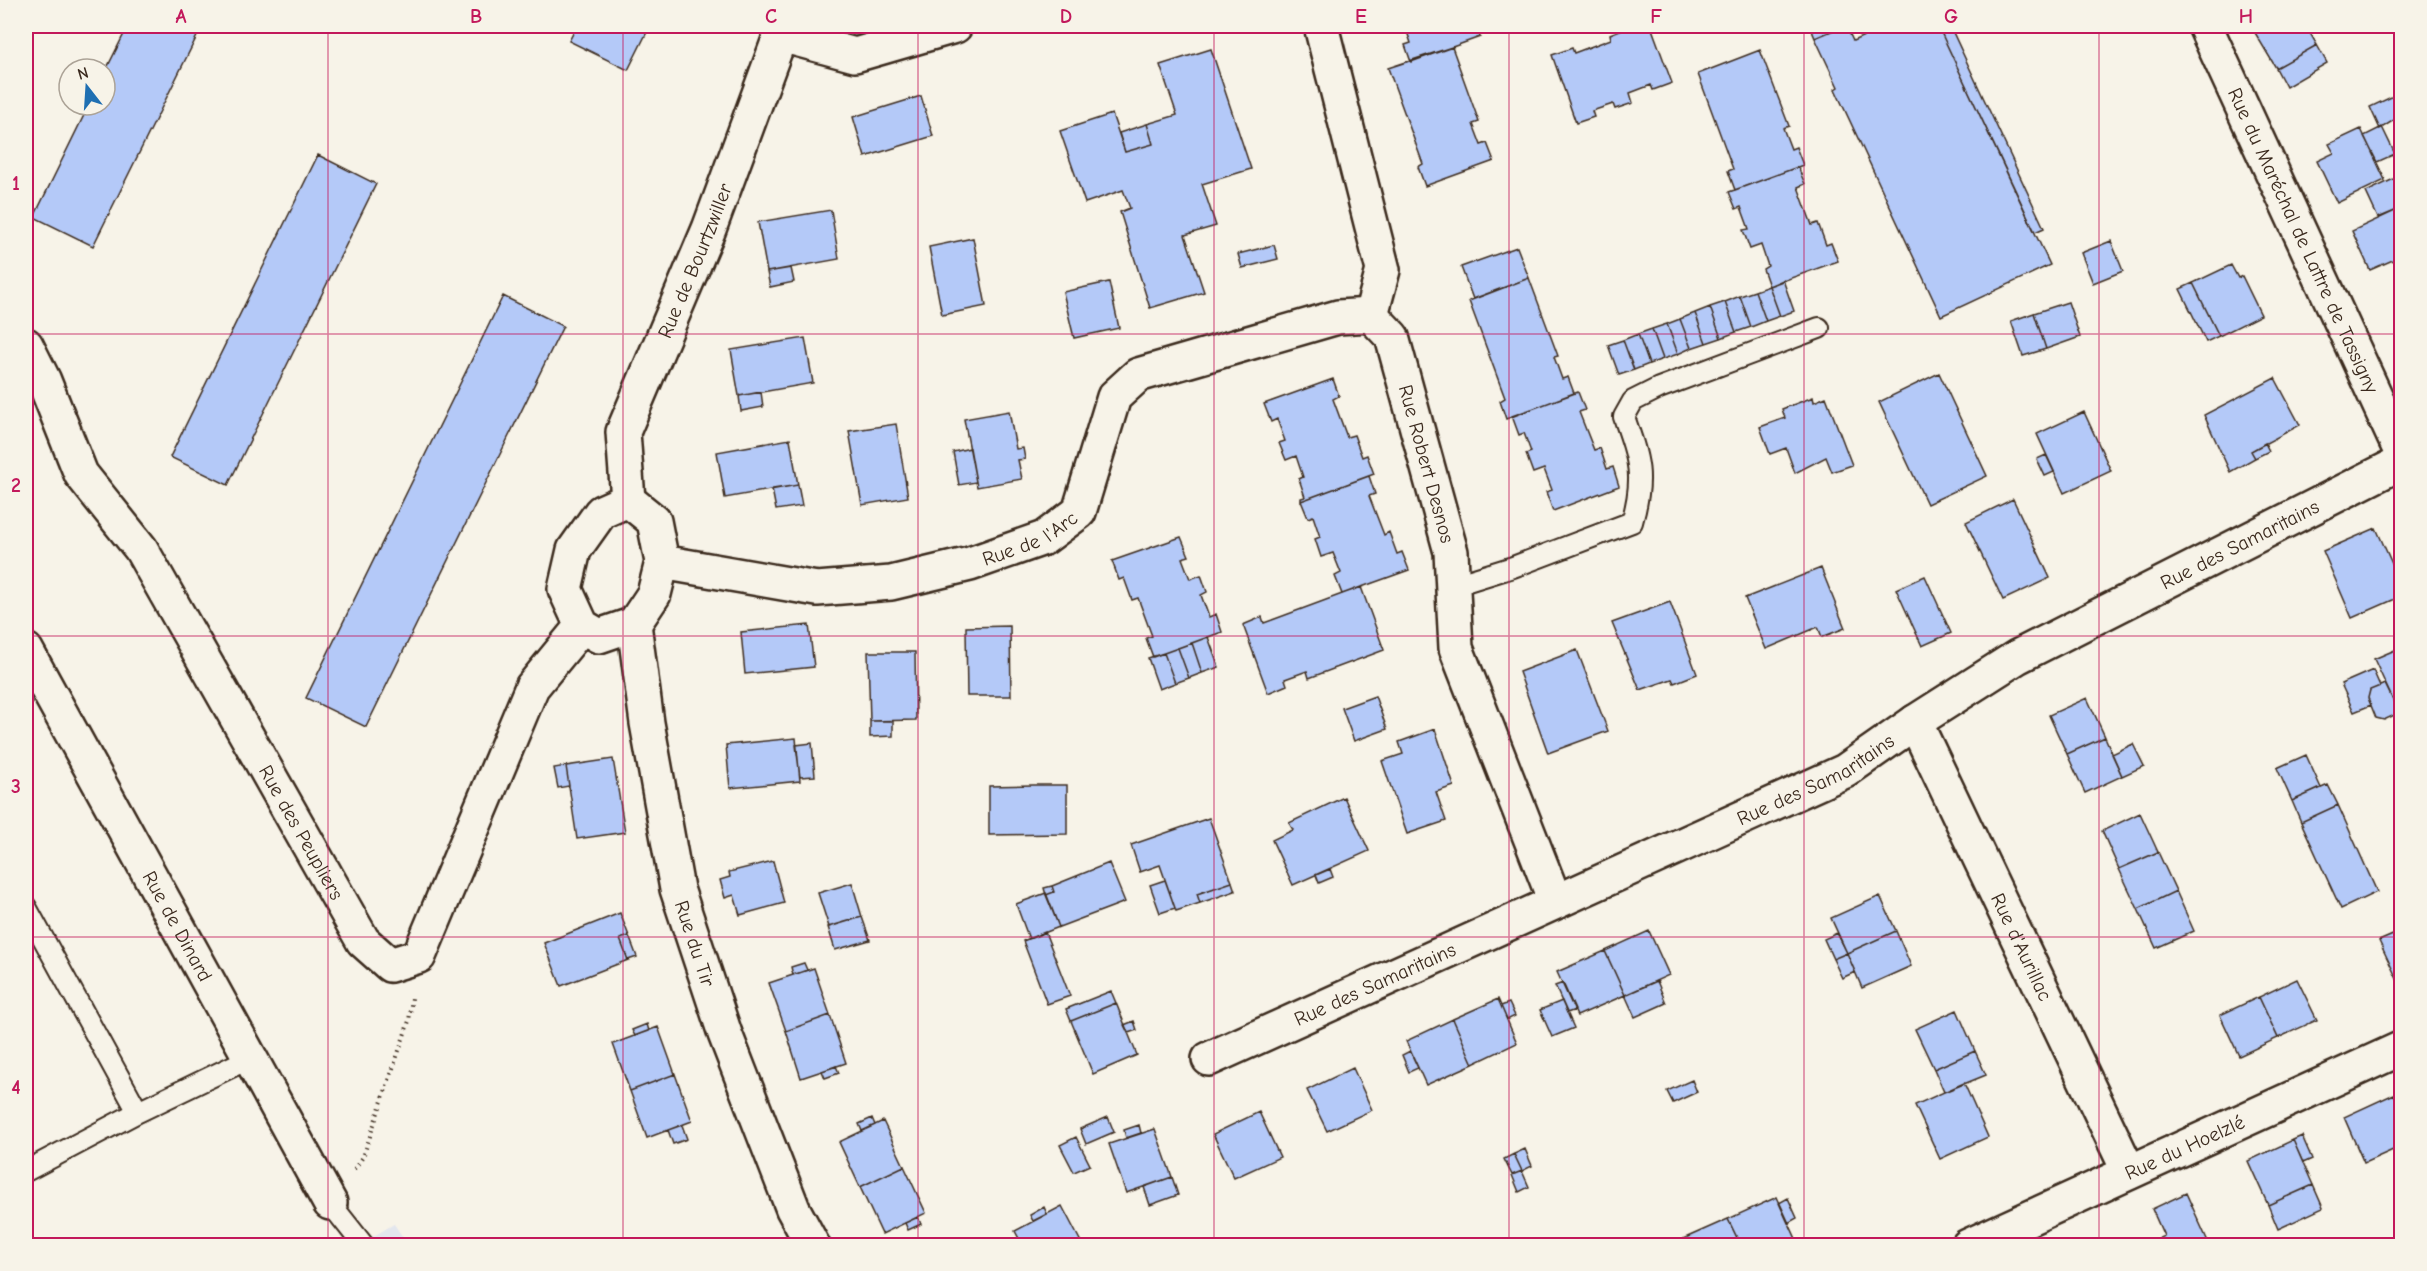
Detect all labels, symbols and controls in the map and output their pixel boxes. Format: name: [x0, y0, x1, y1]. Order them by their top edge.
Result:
text: A: [175, 5, 187, 28]
text: B: [470, 5, 482, 28]
text: C: [765, 5, 777, 28]
text: D: [1060, 5, 1072, 28]
text: E: [1355, 5, 1367, 28]
text: F: [1650, 5, 1662, 28]
text: G: [1944, 5, 1958, 28]
text: H: [2239, 5, 2253, 28]
north arrow: [57, 57, 117, 117]
text: N: [75, 63, 91, 84]
street label: Rue du Maréchal de Lattre de Tassigny: [2223, 84, 2383, 397]
text: 1: [12, 172, 20, 195]
street label: Rue de Bourtzwiller: [653, 180, 737, 342]
street label: Rue Robert Desnos: [1394, 382, 1459, 546]
text: 2: [11, 474, 21, 497]
street label: Rue des Samaritains: [2157, 495, 2323, 594]
street label: Rue de l'Arc: [979, 506, 1082, 571]
street label: Rue des Samaritains: [1733, 729, 1899, 830]
street label: Rue des Peupliers: [254, 761, 348, 904]
text: 3: [11, 775, 21, 798]
street label: Rue de Dinard: [138, 867, 217, 986]
street label: Rue d'Aurillac: [1986, 890, 2057, 1005]
street label: Rue du Tir: [670, 898, 720, 990]
street label: Rue des Samaritains: [1291, 938, 1459, 1031]
text: 4: [11, 1076, 21, 1099]
street label: Rue du Hoelzlé: [2121, 1110, 2248, 1185]

